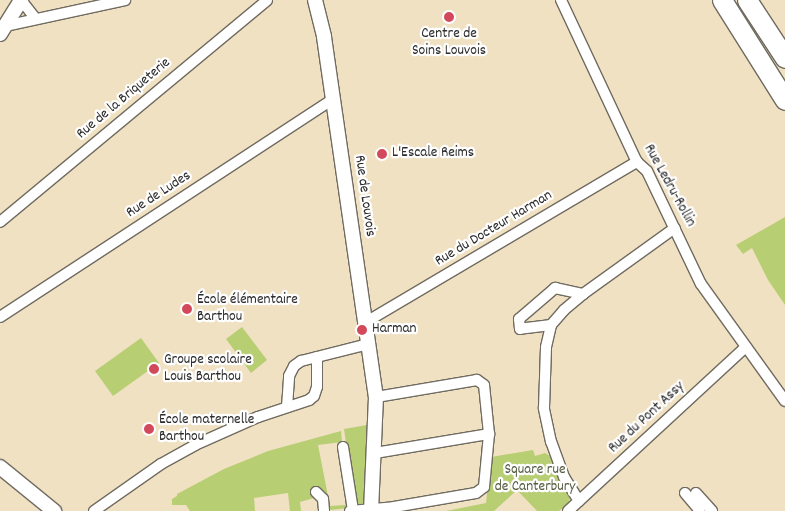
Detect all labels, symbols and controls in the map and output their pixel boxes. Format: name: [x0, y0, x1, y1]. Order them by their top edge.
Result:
marker: Centre de Soins Louvois: [443, 11, 455, 23]
place label: Centre de Soins Louvois: [412, 25, 486, 60]
street label: Rue de la Briqueterie: [73, 54, 175, 144]
street label: Rue Ledru-Rollin: [639, 142, 699, 230]
place label: L'Escale Reims: [392, 145, 474, 163]
marker: L'Escale Reims: [376, 148, 388, 160]
street label: Rue de Louvois: [349, 154, 379, 238]
street label: Rue de Ludes: [123, 167, 195, 223]
street label: Rue du Docteur Harman: [432, 187, 556, 271]
place label: École élémentaire Barthou: [197, 291, 298, 326]
marker: École élémentaire Barthou: [181, 303, 193, 315]
place label: Harman: [372, 321, 417, 339]
marker: Harman: [356, 324, 368, 336]
place label: Groupe scolaire Louis Barthou: [164, 351, 252, 386]
marker: Groupe scolaire Louis Barthou: [148, 363, 160, 375]
street label: Rue du Pont Assy: [605, 378, 689, 458]
place label: École maternelle Barthou: [159, 411, 254, 446]
marker: École maternelle Barthou: [143, 423, 155, 435]
park label: Square rue de Canterbury: [495, 461, 575, 496]

